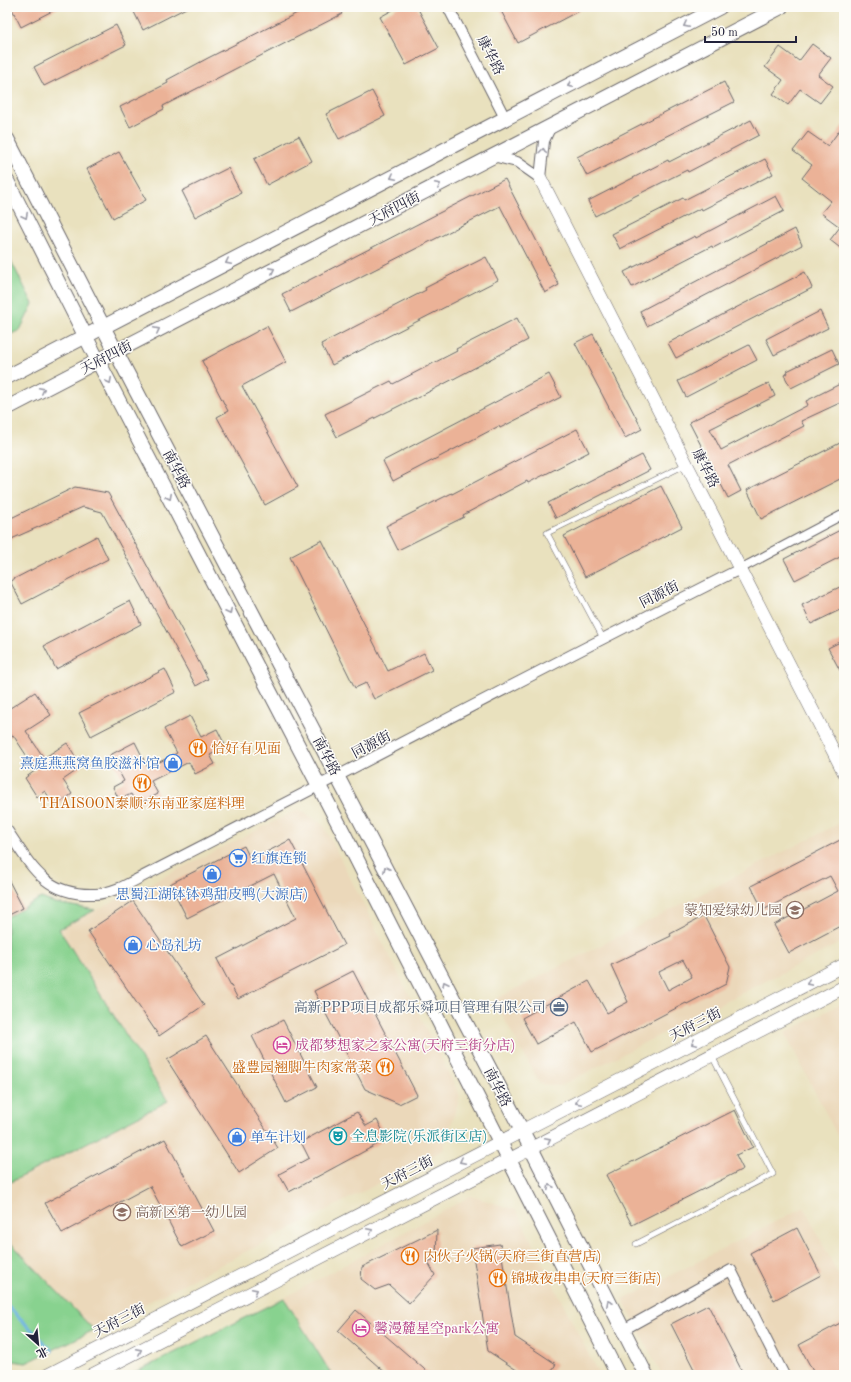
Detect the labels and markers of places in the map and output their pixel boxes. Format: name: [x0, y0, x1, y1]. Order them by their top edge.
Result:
restaurant icon: 恰好有见面: [188, 738, 208, 758]
place label: 恰好有见面: [211, 741, 281, 756]
shop icon: 熹庭燕燕窝鱼胶滋补馆: [163, 753, 183, 773]
place label: 熹庭燕燕窝鱼胶滋补馆: [20, 756, 160, 771]
restaurant icon: THAISOON泰顺·东南亚家庭料理: [132, 773, 152, 793]
place label: THAISOON泰顺·东南亚家庭料理: [39, 796, 245, 811]
supermarket icon: 红旗连锁: [228, 848, 248, 868]
place label: 红旗连锁: [251, 851, 307, 866]
shop icon: 思蜀江湖钵钵鸡甜皮鸭(大源店): [202, 864, 222, 884]
place label: 思蜀江湖钵钵鸡甜皮鸭(大源店): [116, 887, 308, 902]
school or university icon: 蒙知爱绿幼儿园: [785, 900, 805, 920]
place label: 蒙知爱绿幼儿园: [684, 903, 782, 918]
shop icon: 心岛礼坊: [123, 935, 143, 955]
place label: 心岛礼坊: [146, 938, 202, 953]
office icon: 高新PPP项目成都乐舜项目管理有限公司: [549, 997, 569, 1017]
place label: 高新PPP项目成都乐舜项目管理有限公司: [293, 1000, 546, 1015]
hotel icon: 成都梦想家之家公寓(天府三街分店): [272, 1035, 292, 1055]
place label: 成都梦想家之家公寓(天府三街分店): [295, 1038, 515, 1053]
restaurant icon: 盛豊园翘脚牛肉家常菜: [375, 1057, 395, 1077]
place label: 盛豊园翘脚牛肉家常菜: [232, 1059, 372, 1075]
theatre icon: 全息影院(乐派街区店): [328, 1126, 348, 1146]
shop icon: 单车计划: [227, 1127, 247, 1147]
place label: 全息影院(乐派街区店): [351, 1129, 487, 1144]
place label: 单车计划: [250, 1130, 306, 1145]
school or university icon: 高新区第一幼儿园: [112, 1202, 132, 1222]
place label: 高新区第一幼儿园: [135, 1205, 247, 1220]
restaurant icon: 内伙子火锅(天府三街直营店): [400, 1246, 420, 1266]
place label: 内伙子火锅(天府三街直营店): [423, 1249, 601, 1264]
restaurant icon: 锦城夜串串(天府三街店): [488, 1268, 508, 1288]
place label: 锦城夜串串(天府三街店): [511, 1271, 661, 1286]
hotel icon: 馨漫麓星空park公寓: [351, 1318, 371, 1338]
place label: 馨漫麓星空park公寓: [374, 1321, 499, 1336]

